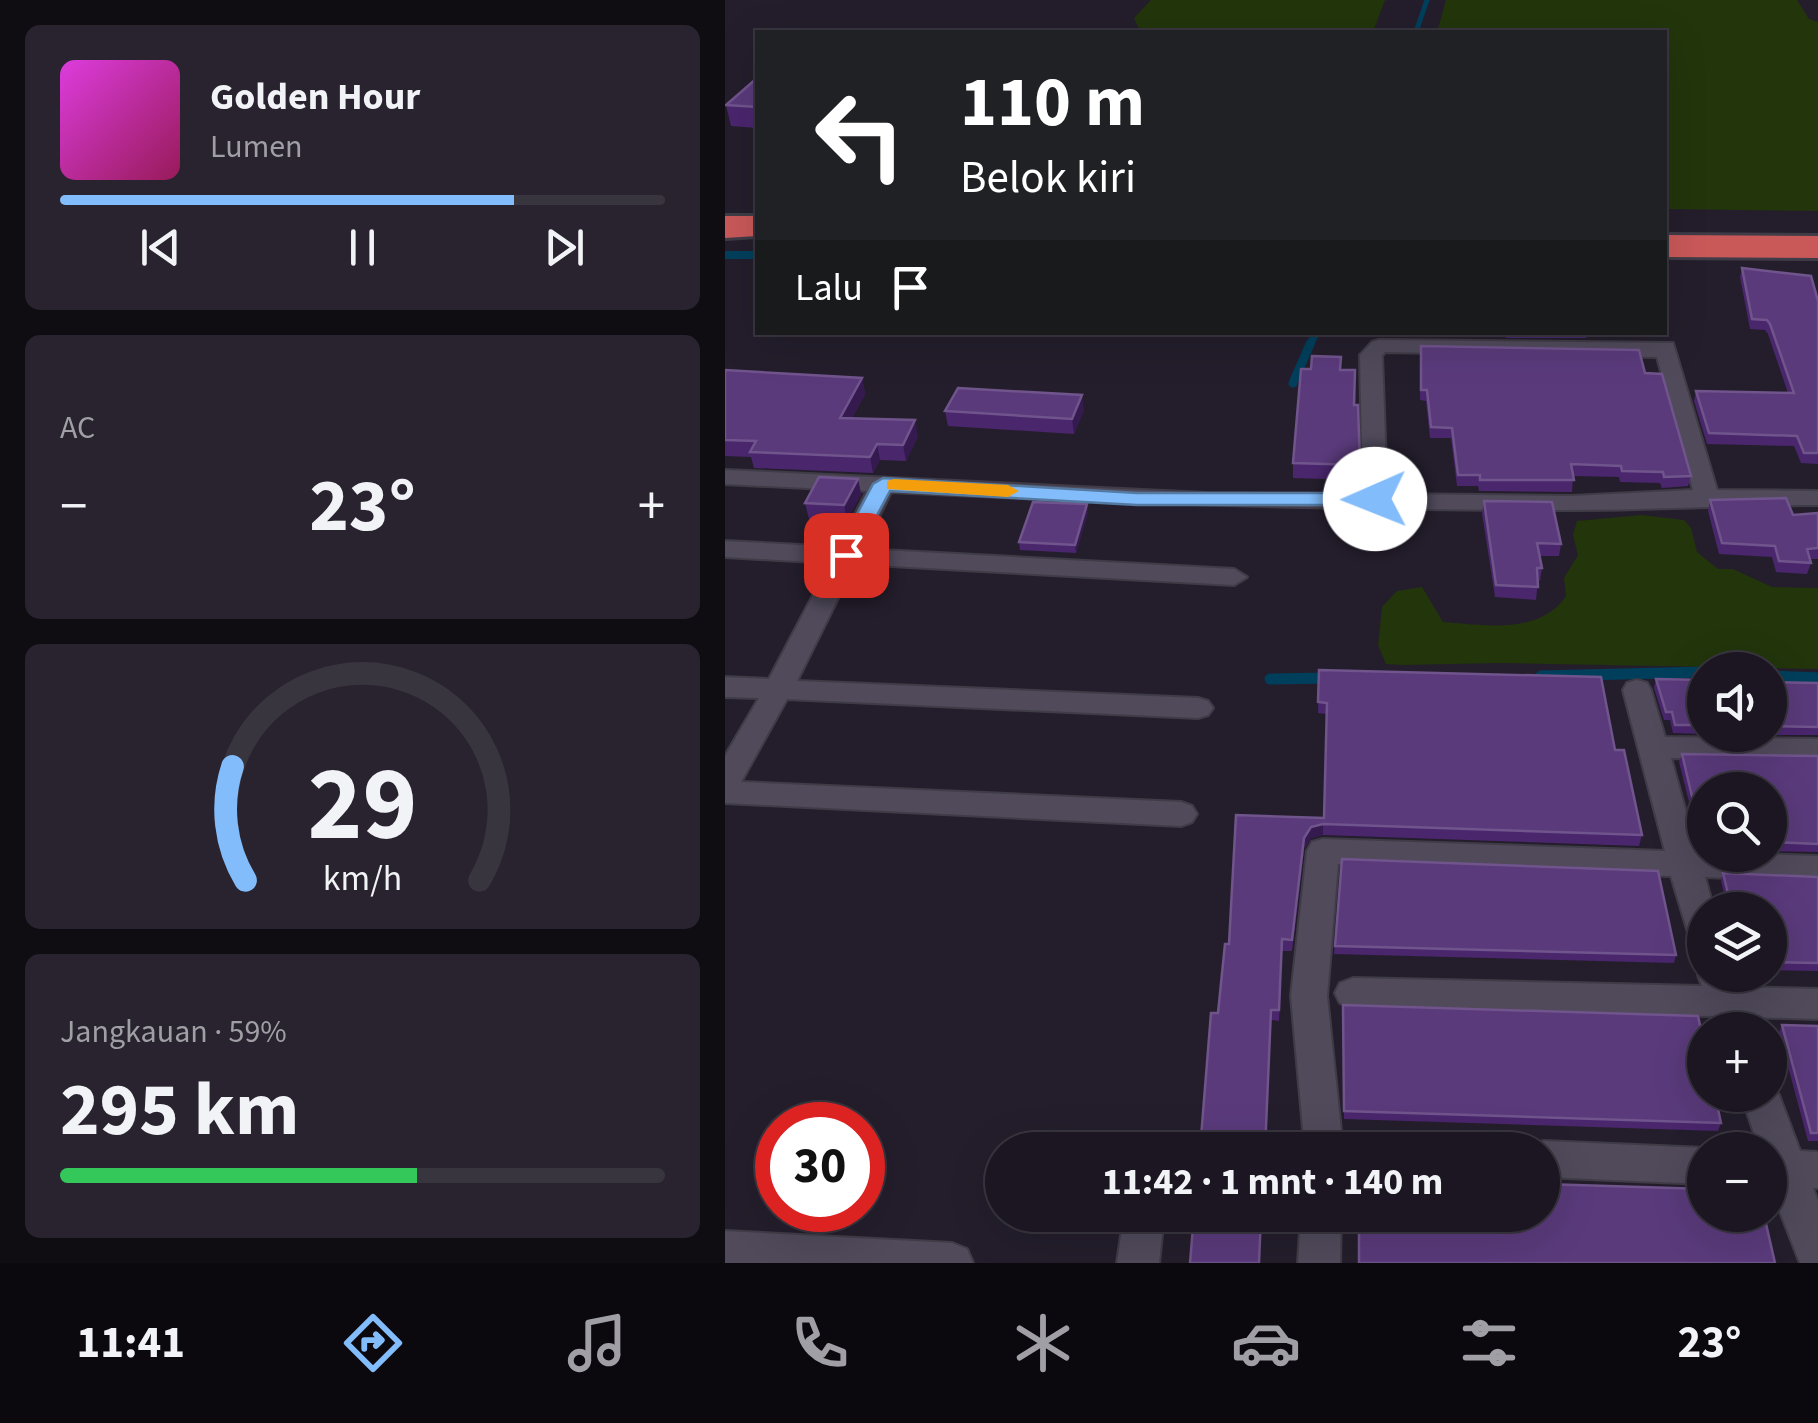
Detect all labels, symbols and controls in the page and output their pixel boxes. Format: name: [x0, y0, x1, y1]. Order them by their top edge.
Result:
text: 110 m: [960, 53, 1145, 153]
text: Golden Hour: [210, 70, 420, 124]
icon: left: [795, 70, 925, 200]
text: Lumen: [210, 124, 303, 170]
text: Belok kiri: [960, 146, 1136, 210]
icon: previous: [133, 220, 188, 275]
icon: pause: [335, 220, 390, 275]
icon: next: [537, 220, 592, 275]
icon: arrive: [883, 260, 938, 315]
text: Lalu: [795, 261, 863, 315]
text: AC: [60, 405, 95, 451]
position arrow: [1323, 447, 1427, 551]
text: 23°: [309, 453, 416, 560]
text: −: [60, 468, 87, 546]
text: +: [638, 468, 665, 546]
pin: [804, 513, 889, 598]
icon: arrive: [819, 528, 874, 583]
map controls: [1687, 652, 1787, 1232]
button: sound: [1687, 652, 1787, 752]
text: 29: [308, 732, 417, 880]
button: search: [1687, 772, 1787, 872]
text: km/h: [323, 853, 402, 904]
button: layers: [1687, 892, 1787, 992]
text: Jangkauan · 59%: [60, 1009, 287, 1055]
button: +: [1687, 1012, 1787, 1112]
text: 295 km: [60, 1057, 299, 1164]
speed limit sign: 30: [755, 1102, 885, 1232]
button: −: [1687, 1132, 1787, 1232]
text: 11:42 · 1 mnt · 140 m: [1102, 1155, 1443, 1209]
icon: directions: [338, 1308, 408, 1378]
icon: music: [562, 1308, 632, 1378]
icon: phone: [785, 1308, 855, 1378]
icon: climate: [1008, 1308, 1078, 1378]
icon: car: [1231, 1308, 1301, 1378]
icon: filters: [1454, 1308, 1524, 1378]
text: 11:41: [77, 1311, 185, 1375]
text: 23°: [1677, 1311, 1741, 1375]

